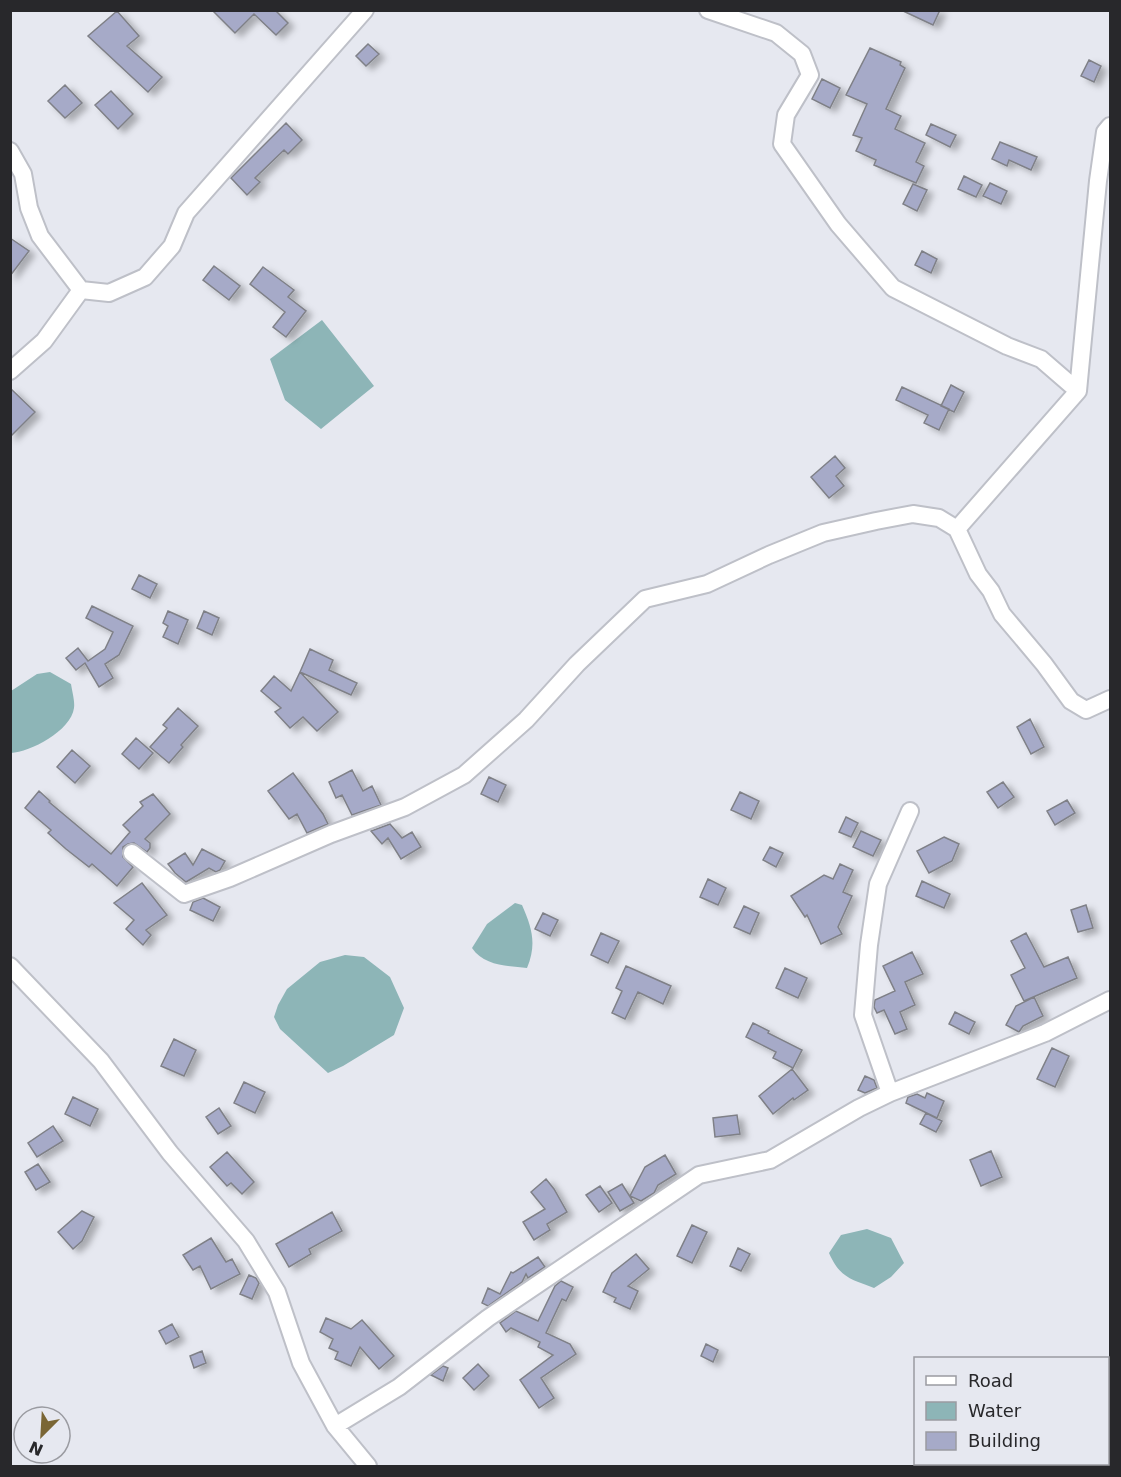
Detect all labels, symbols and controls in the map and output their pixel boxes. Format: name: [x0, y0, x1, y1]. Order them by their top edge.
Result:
legend: [914, 1357, 1109, 1465]
text: Road: [968, 1370, 1013, 1391]
text: Water: [968, 1400, 1022, 1421]
north arrow: [12, 1405, 72, 1465]
text: Building: [968, 1430, 1041, 1451]
text: N: [26, 1437, 46, 1460]

